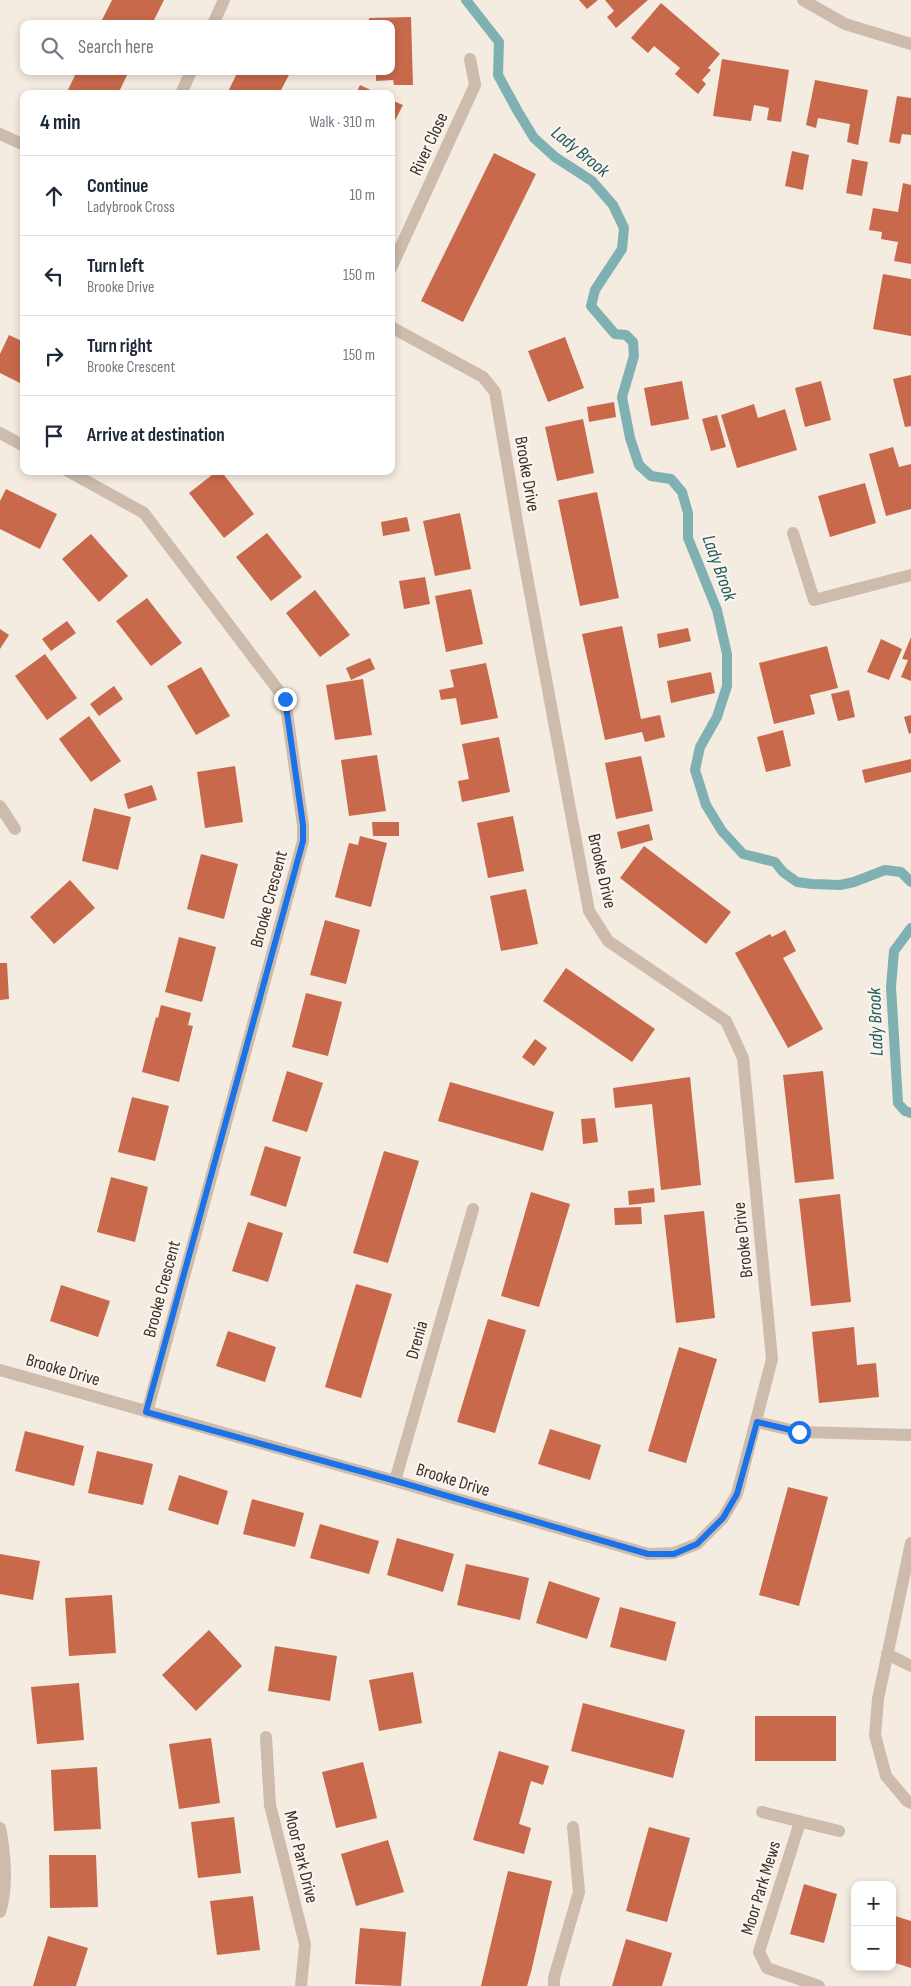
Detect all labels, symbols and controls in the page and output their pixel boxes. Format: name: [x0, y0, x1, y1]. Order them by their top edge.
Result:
search box: [20, 20, 395, 75]
icon: search: [38, 34, 66, 62]
text: Search here: [78, 36, 154, 59]
street label: River Close: [405, 109, 453, 179]
text: 4 min: [40, 110, 81, 135]
text: Walk · 310 m: [309, 113, 375, 132]
water label: Lady Brook: [546, 122, 614, 183]
text: Continue: [87, 175, 148, 198]
icon: ahead: [40, 182, 68, 210]
text: 10 m: [349, 186, 375, 205]
text: Ladybrook Cross: [87, 198, 175, 217]
text: Turn left: [87, 255, 144, 278]
icon: left: [40, 262, 68, 290]
text: 150 m: [343, 266, 375, 285]
text: Brooke Drive: [87, 278, 155, 297]
text: Turn right: [87, 335, 152, 358]
icon: right: [40, 342, 68, 370]
text: 150 m: [343, 346, 375, 365]
text: Brooke Crescent: [87, 358, 175, 377]
icon: arrive: [40, 422, 68, 450]
text: Arrive at destination: [87, 424, 225, 447]
street label: Brooke Drive: [510, 435, 544, 513]
water label: Lady Brook: [697, 532, 742, 605]
route end: [274, 688, 297, 711]
street label: Brooke Drive: [583, 832, 621, 910]
street label: Brooke Crescent: [246, 848, 292, 950]
water label: Lady Brook: [863, 987, 889, 1056]
street label: Brooke Drive: [729, 1201, 757, 1279]
street label: Brooke Crescent: [139, 1238, 185, 1340]
street label: Drenia: [402, 1318, 432, 1362]
street label: Brooke Drive: [24, 1349, 102, 1391]
route start: [788, 1421, 811, 1444]
street label: Brooke Drive: [414, 1459, 492, 1501]
street label: Moor Park Drive: [279, 1809, 323, 1905]
street label: Moor Park Mews: [737, 1838, 785, 1938]
map controls: [851, 1881, 896, 1971]
button: +: [851, 1881, 896, 1926]
button: −: [851, 1926, 896, 1971]

